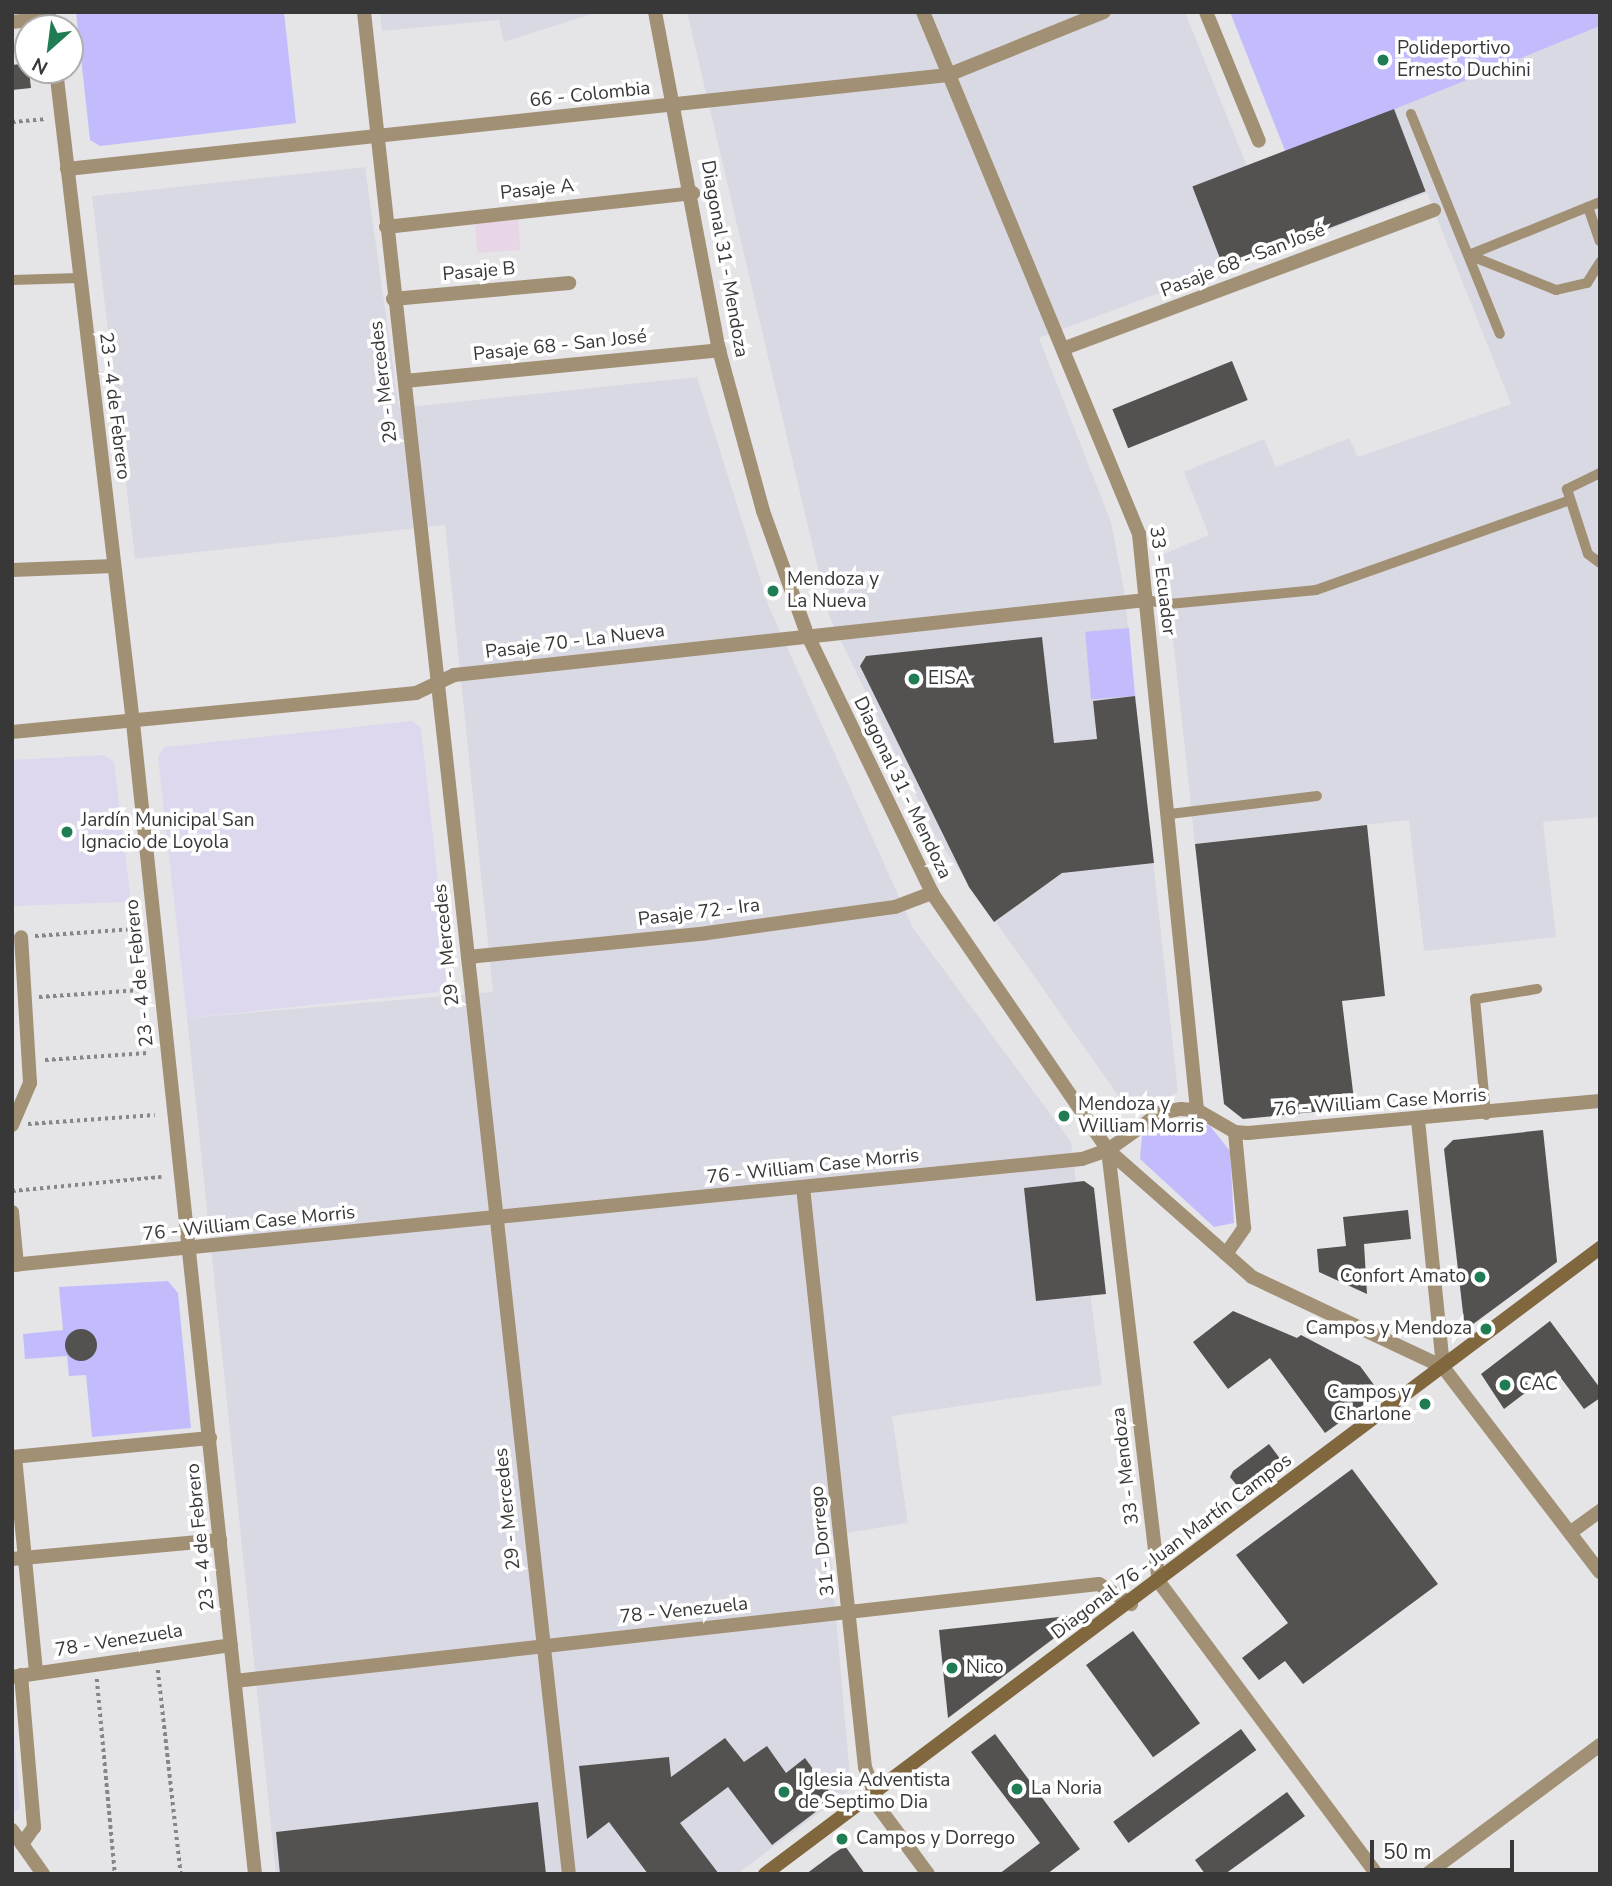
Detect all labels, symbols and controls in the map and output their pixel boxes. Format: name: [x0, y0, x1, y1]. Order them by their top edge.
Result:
north arrow: [14, 14, 84, 84]
place label: Polideportivo Ernesto Duchini: [1397, 38, 1531, 82]
text: N: [28, 51, 52, 81]
marker: Polideportivo Ernesto Duchini: [1375, 52, 1391, 68]
street label: 66 - Colombia: [529, 77, 651, 113]
street label: Diagonal 31 - Mendoza: [695, 159, 753, 359]
street label: Pasaje A: [499, 175, 575, 205]
street label: Pasaje 68 - San José: [1158, 219, 1328, 303]
street label: Pasaje B: [442, 257, 516, 287]
street label: 29 - Mercedes: [365, 320, 403, 444]
street label: Pasaje 68 - San José: [472, 326, 648, 366]
street label: 23 - 4 de Febrero: [94, 331, 134, 481]
street label: 33 - Ecuador: [1144, 525, 1180, 637]
place label: Mendoza y La Nueva: [787, 569, 879, 613]
marker: Mendoza y La Nueva: [765, 583, 781, 599]
street label: Pasaje 70 - La Nueva: [484, 620, 666, 664]
place label: EISA: [928, 668, 969, 690]
marker: EISA: [906, 671, 922, 687]
street label: Diagonal 31 - Mendoza: [848, 693, 956, 883]
place label: Jardín Municipal San Ignacio de Loyola: [81, 810, 255, 854]
marker: Jardín Municipal San Ignacio de Loyola: [59, 824, 75, 840]
street label: 29 - Mercedes: [429, 883, 465, 1007]
street label: Pasaje 72 - Ira: [637, 894, 761, 932]
street label: 23 - 4 de Febrero: [121, 898, 159, 1048]
street label: 76 - William Case Morris: [1273, 1084, 1487, 1122]
place label: Mendoza y William Morris: [1078, 1094, 1204, 1138]
marker: Mendoza y William Morris: [1056, 1108, 1072, 1124]
street label: 76 - William Case Morris: [706, 1145, 920, 1189]
street label: 76 - William Case Morris: [142, 1202, 356, 1246]
place label: Confort Amato: [1340, 1266, 1466, 1288]
marker: Confort Amato: [1472, 1269, 1488, 1285]
place label: Campos y Mendoza: [1305, 1318, 1472, 1340]
marker: Campos y Mendoza: [1478, 1321, 1494, 1337]
place label: CAC: [1519, 1374, 1558, 1396]
marker: CAC: [1497, 1377, 1513, 1393]
place label: Campos y Charlone: [1327, 1382, 1411, 1426]
marker: Campos y Charlone: [1417, 1396, 1433, 1412]
street label: 33 - Mendoza: [1107, 1406, 1145, 1526]
street label: 29 - Mercedes: [490, 1447, 526, 1571]
street label: Diagonal 76 - Juan Martín Campos: [1047, 1449, 1297, 1645]
street label: 23 - 4 de Febrero: [182, 1462, 220, 1612]
street label: 31 - Dorrego: [806, 1485, 840, 1597]
street label: 78 - Venezuela: [619, 1593, 749, 1629]
street label: 78 - Venezuela: [54, 1620, 184, 1662]
place label: Nico: [966, 1657, 1004, 1679]
marker: Nico: [944, 1660, 960, 1676]
place label: Iglesia Adventista de Septimo Dia: [798, 1770, 950, 1814]
place label: La Noria: [1031, 1778, 1102, 1800]
marker: La Noria: [1009, 1781, 1025, 1797]
marker: Iglesia Adventista de Septimo Dia: [776, 1784, 792, 1800]
scale bar: [1374, 1826, 1518, 1870]
place label: Campos y Dorrego: [856, 1828, 1015, 1850]
marker: Campos y Dorrego: [834, 1831, 850, 1847]
text: 50 m: [1383, 1838, 1432, 1866]

